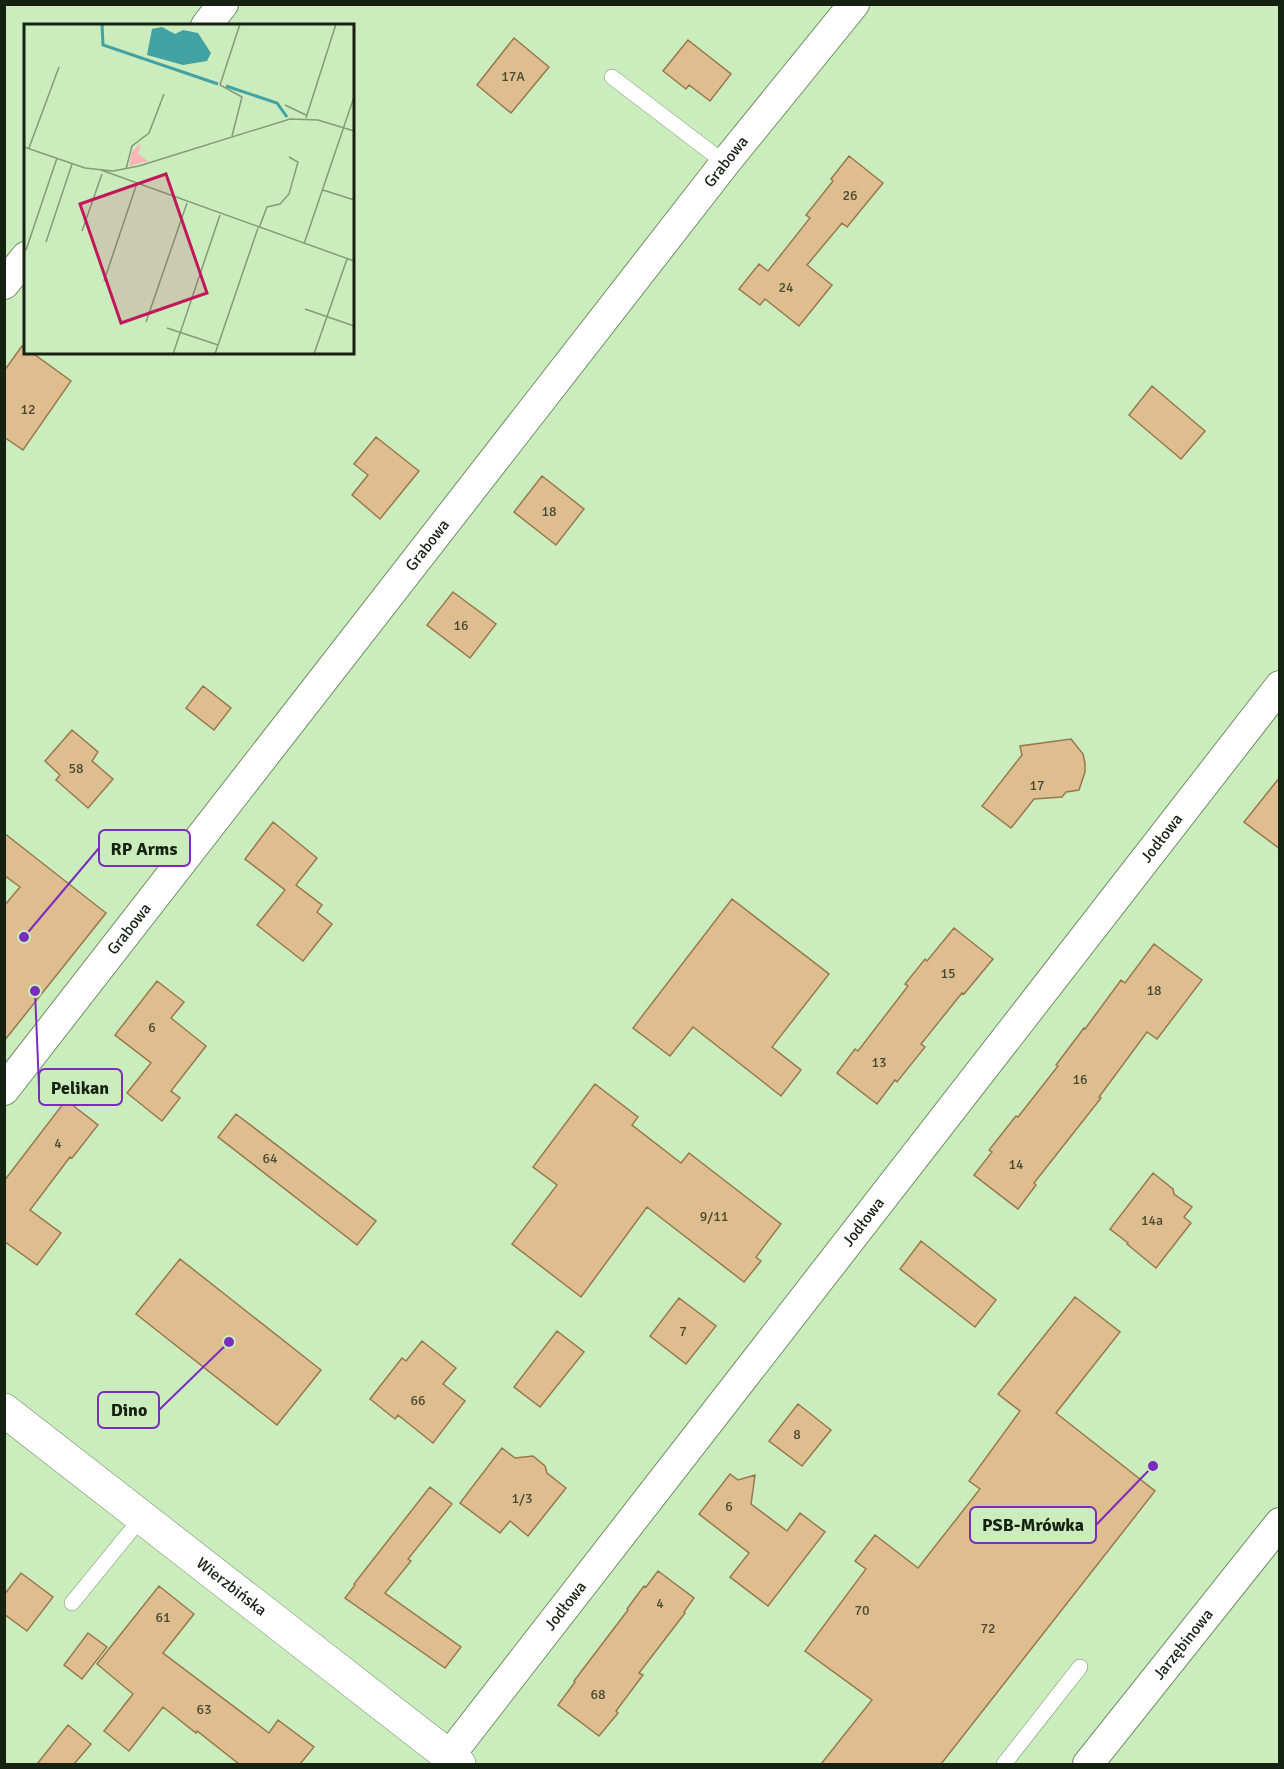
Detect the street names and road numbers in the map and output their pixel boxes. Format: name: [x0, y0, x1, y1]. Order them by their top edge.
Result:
street label: Grabowa: [700, 132, 753, 192]
street label: Grabowa: [401, 515, 454, 575]
street label: Jodłowa: [1136, 810, 1187, 867]
street label: Grabowa: [103, 899, 156, 959]
street label: Jodłowa: [838, 1193, 889, 1251]
street label: Wierzbińska: [192, 1553, 271, 1620]
street label: Jodłowa: [540, 1577, 591, 1635]
street label: Jarzębinowa: [1149, 1605, 1218, 1684]

